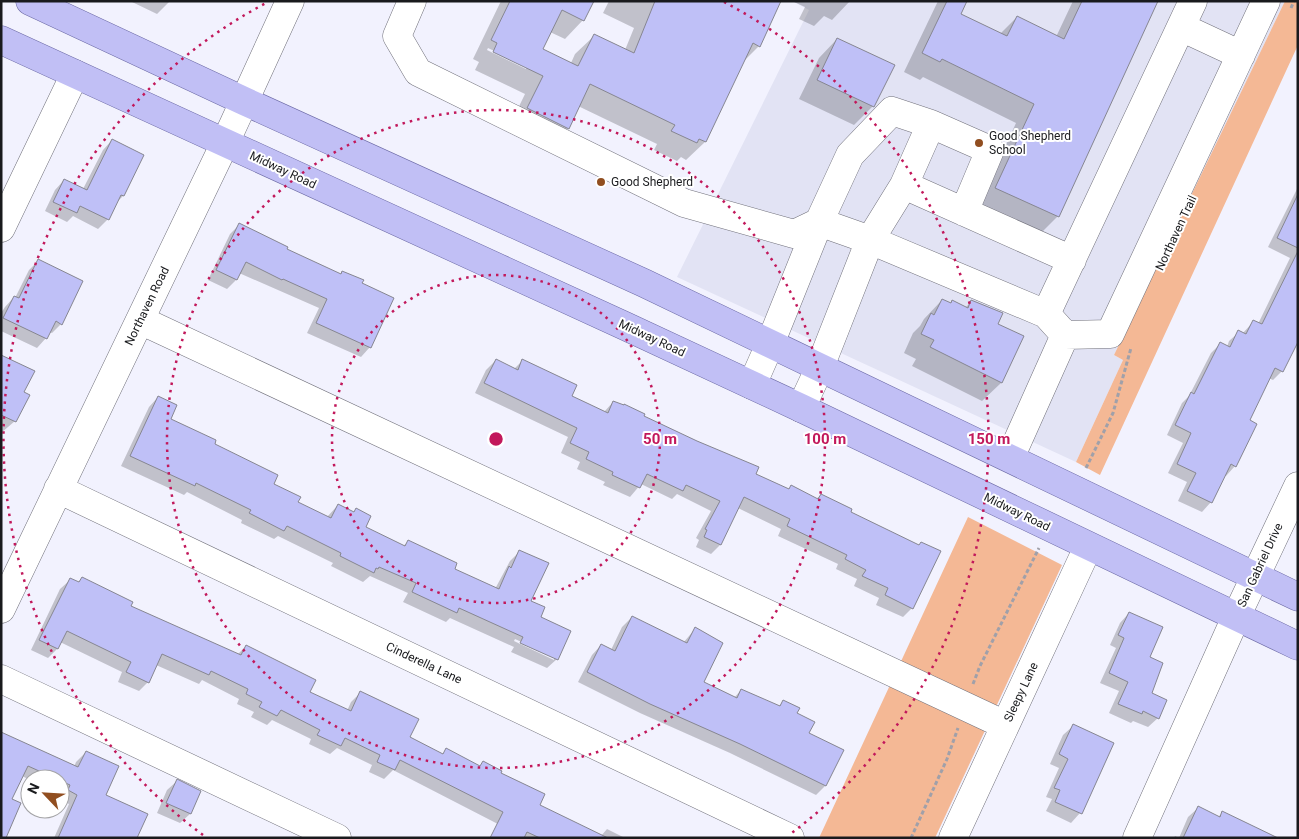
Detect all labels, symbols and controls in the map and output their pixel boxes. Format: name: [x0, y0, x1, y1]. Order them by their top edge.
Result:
place label: Good Shepherd School: [989, 129, 1071, 157]
marker: Good Shepherd School: [973, 137, 985, 149]
street label: Midway Road: [247, 148, 319, 192]
place label: Good Shepherd: [611, 175, 693, 189]
marker: Good Shepherd: [595, 176, 607, 188]
street label: Northaven Trail: [1153, 193, 1199, 273]
street label: Northaven Road: [122, 264, 172, 348]
street label: Midway Road: [616, 316, 688, 360]
centre of rings: [487, 430, 505, 448]
text: 50 m: [643, 430, 677, 448]
text: 100 m: [804, 430, 846, 448]
text: 150 m: [968, 430, 1010, 448]
street label: Midway Road: [982, 490, 1052, 534]
street label: San Gabriel Drive: [1234, 521, 1286, 609]
street label: Cinderella Lane: [384, 639, 464, 687]
street label: Sleepy Lane: [1001, 660, 1041, 724]
north arrow: [20, 769, 70, 819]
text: N: [24, 781, 43, 796]

